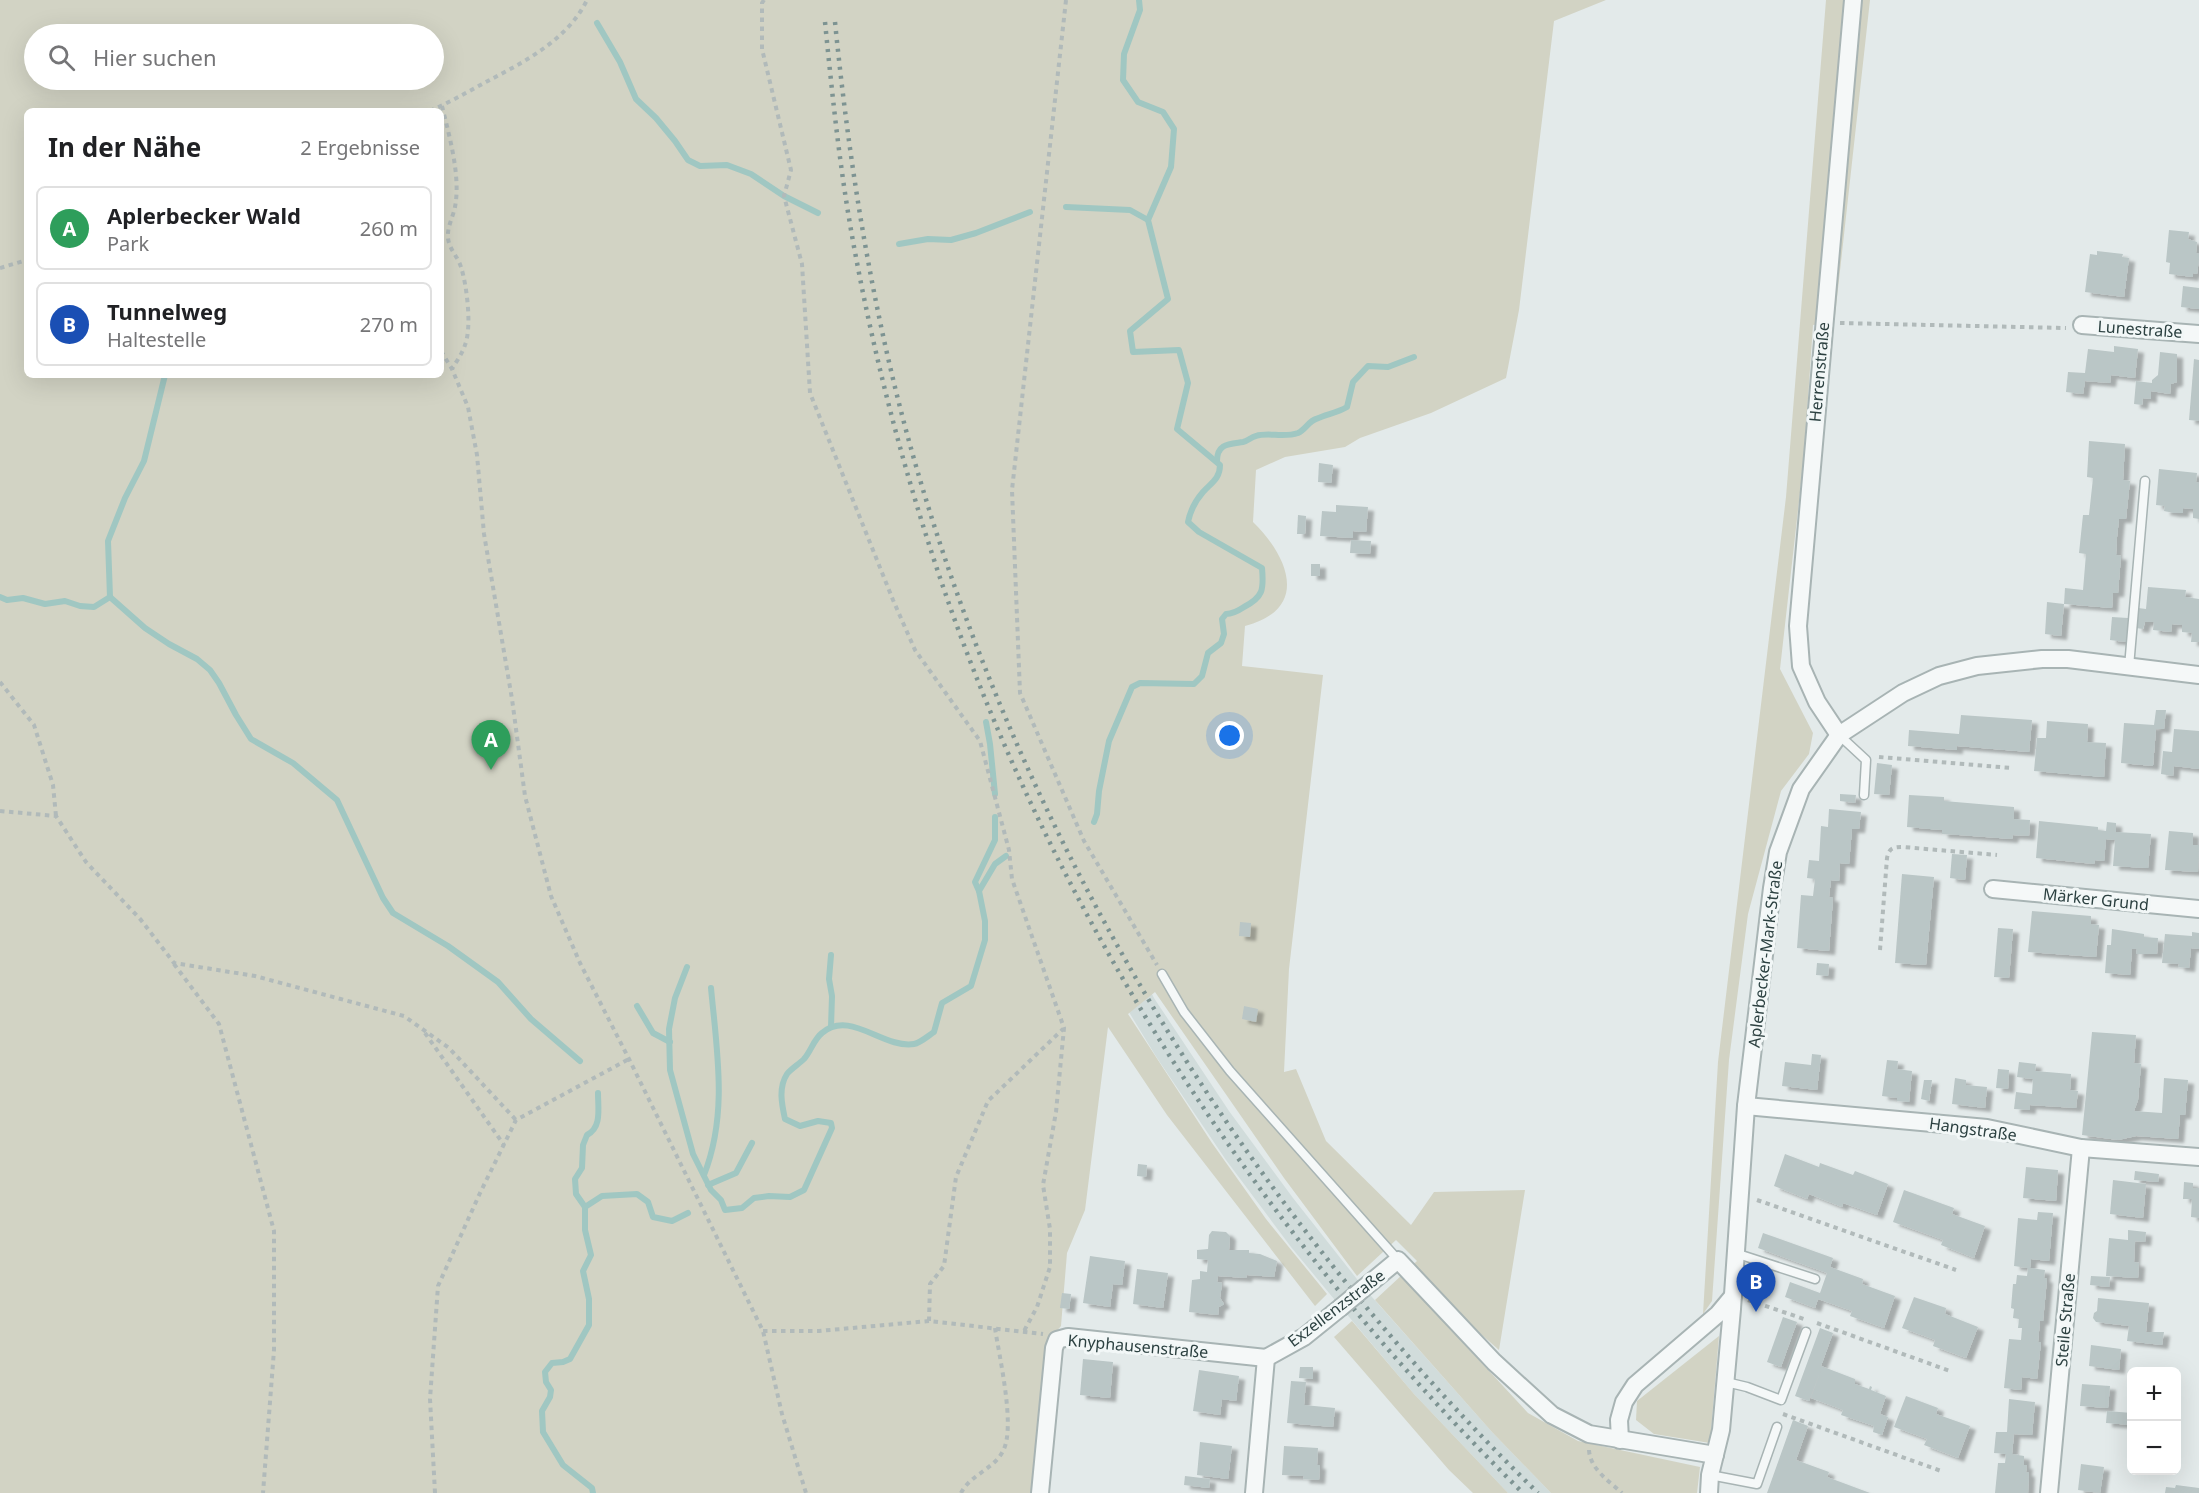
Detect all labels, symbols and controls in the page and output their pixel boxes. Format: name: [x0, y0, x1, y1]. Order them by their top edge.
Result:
search box: [24, 24, 444, 90]
icon: search: [45, 41, 78, 74]
text: Hier suchen: [93, 42, 217, 72]
text: In der Nähe: [48, 129, 201, 165]
text: 2 Ergebnisse: [300, 134, 420, 161]
text: Aplerbecker Wald: [107, 200, 301, 230]
text: A: [63, 215, 76, 242]
text: 260 m: [360, 215, 418, 242]
text: Park: [107, 230, 149, 257]
text: Tunnelweg: [107, 296, 227, 326]
text: B: [63, 311, 76, 338]
text: 270 m: [360, 311, 418, 338]
street label: Lunestraße: [2097, 315, 2183, 343]
street label: Herrenstraße: [1804, 321, 1834, 423]
text: Haltestelle: [107, 326, 206, 353]
pin: A: [472, 720, 510, 770]
your location: [1215, 721, 1244, 750]
street label: Aplerbecker-Mark-Straße: [1743, 859, 1787, 1049]
street label: Märker Grund: [2042, 883, 2150, 915]
street label: Hangstraße: [1928, 1112, 2018, 1146]
pin: B: [1736, 1262, 1776, 1312]
street label: Exzellenzstraße: [1283, 1264, 1389, 1352]
street label: Steile Straße: [2050, 1272, 2080, 1368]
street label: Knyphausenstraße: [1067, 1329, 1209, 1363]
map controls: [2127, 1367, 2181, 1475]
button: +: [2127, 1367, 2181, 1421]
button: −: [2127, 1421, 2181, 1475]

